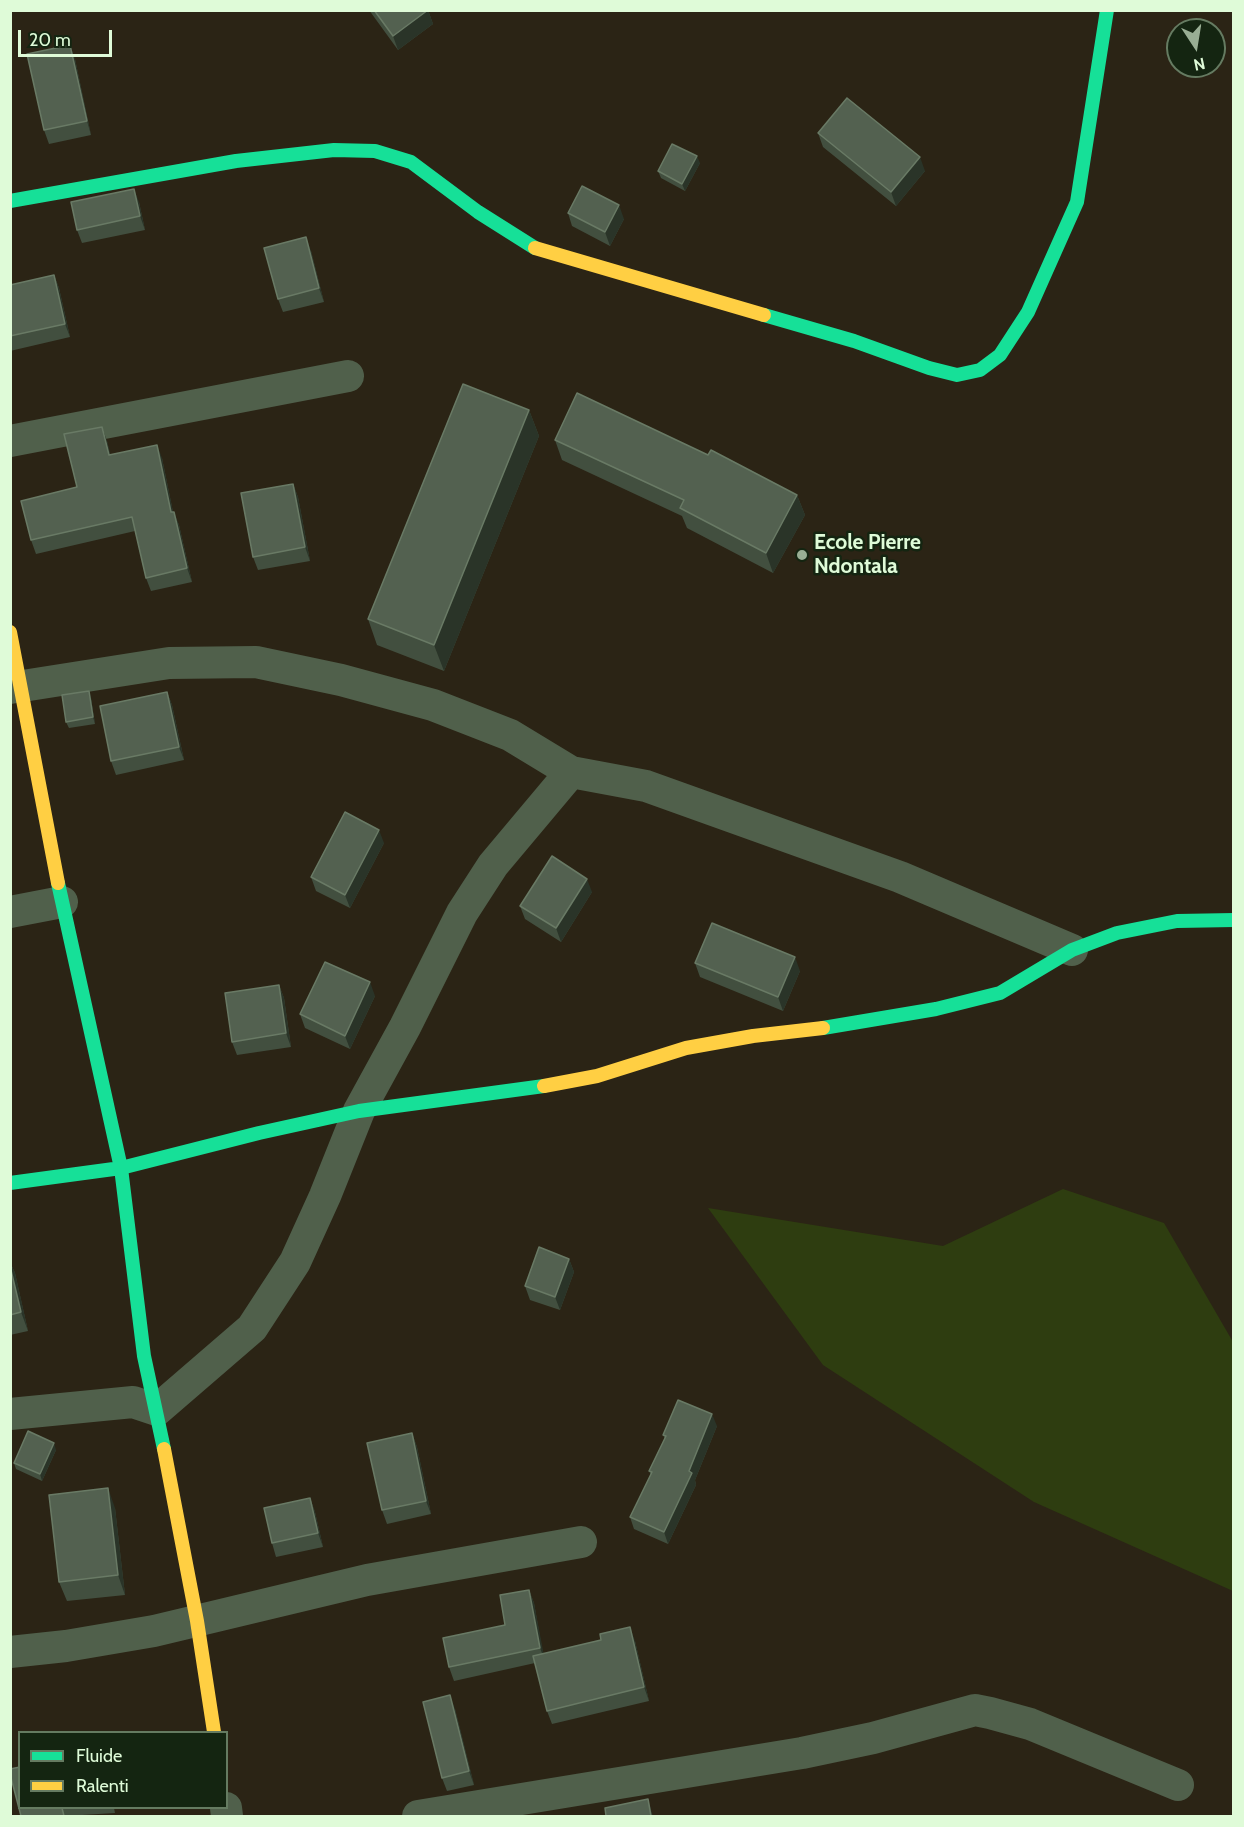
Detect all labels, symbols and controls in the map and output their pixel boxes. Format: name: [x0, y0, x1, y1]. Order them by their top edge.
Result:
scale bar: [21, 18, 116, 56]
north arrow: [1166, 18, 1226, 78]
text: 20 m: [29, 29, 71, 51]
text: N: [1192, 54, 1207, 75]
place label: Ecole Pierre Ndontala: [814, 530, 921, 580]
marker: Ecole Pierre Ndontala: [795, 548, 809, 562]
legend: [18, 1731, 228, 1809]
text: Fluide: [76, 1745, 122, 1767]
text: Ralenti: [76, 1775, 129, 1797]

